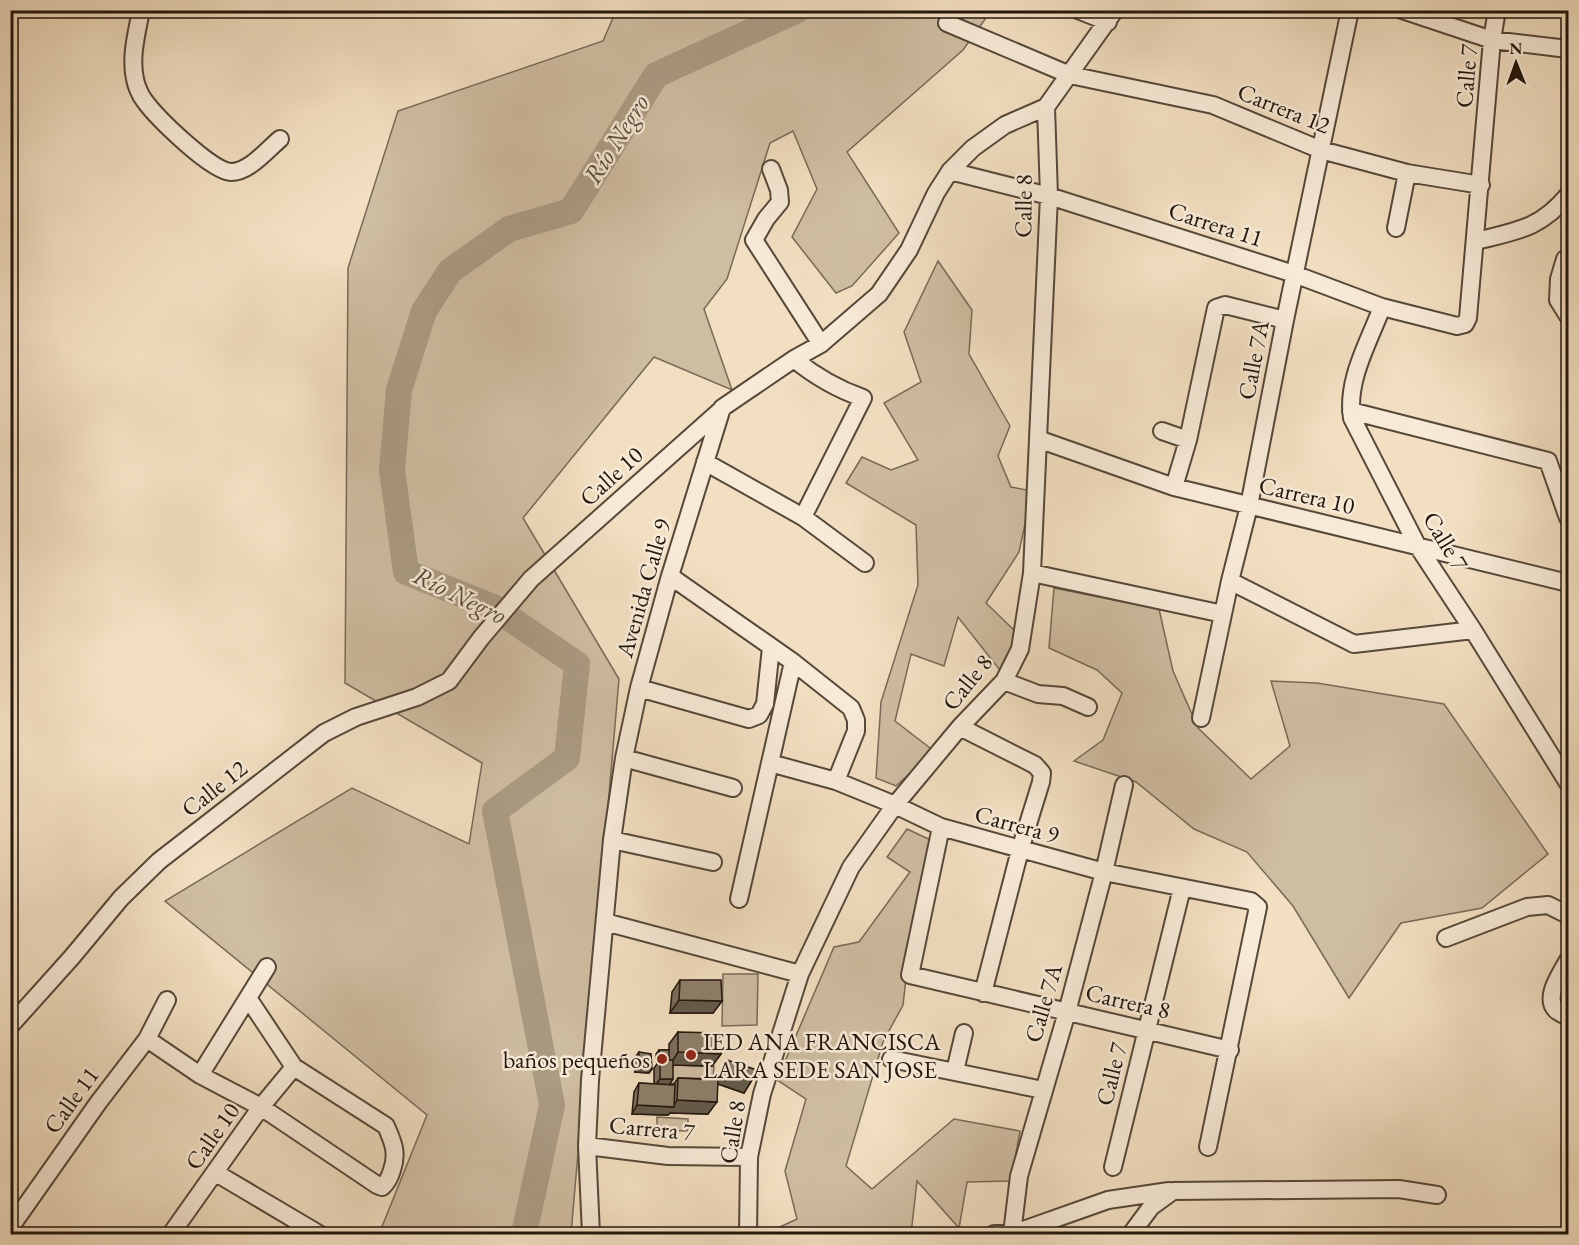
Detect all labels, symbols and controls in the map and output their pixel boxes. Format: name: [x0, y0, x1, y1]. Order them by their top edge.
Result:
north arrow: [1486, 33, 1546, 93]
text: N: [1509, 38, 1522, 59]
street label: Calle 7: [1448, 42, 1484, 109]
street label: Carrera 12: [1233, 75, 1335, 141]
water label: Río Negro: [575, 88, 657, 190]
street label: Calle 8: [1007, 174, 1039, 238]
street label: Carrera 11: [1165, 194, 1267, 254]
street label: Calle 7A: [1230, 317, 1276, 402]
street label: Calle 10: [573, 439, 649, 513]
street label: Carrera 10: [1256, 469, 1358, 521]
street label: Calle 7: [1416, 506, 1476, 577]
street label: Avenida Calle 9: [608, 514, 678, 662]
water label: Río Negro: [408, 558, 512, 632]
street label: Calle 8: [935, 647, 999, 717]
street label: Calle 12: [175, 752, 254, 823]
street label: Carrera 9: [971, 798, 1063, 850]
street label: Calle 7A: [1017, 960, 1069, 1046]
street label: Carrera 8: [1083, 976, 1173, 1026]
place label: IED ANA FRANCISCA LARA SEDE SAN JOSE: [703, 1026, 941, 1085]
street label: Calle 7: [1088, 1039, 1134, 1109]
place label: baños pequeños: [503, 1044, 650, 1075]
marker: IED ANA FRANCISCA LARA SEDE SAN JOSE: [684, 1048, 698, 1062]
marker: baños pequeños: [655, 1052, 669, 1066]
street label: Calle 11: [36, 1060, 106, 1140]
street label: Calle 10: [178, 1096, 246, 1176]
street label: Calle 8: [712, 1098, 752, 1166]
street label: Carrera 7: [608, 1109, 697, 1147]

